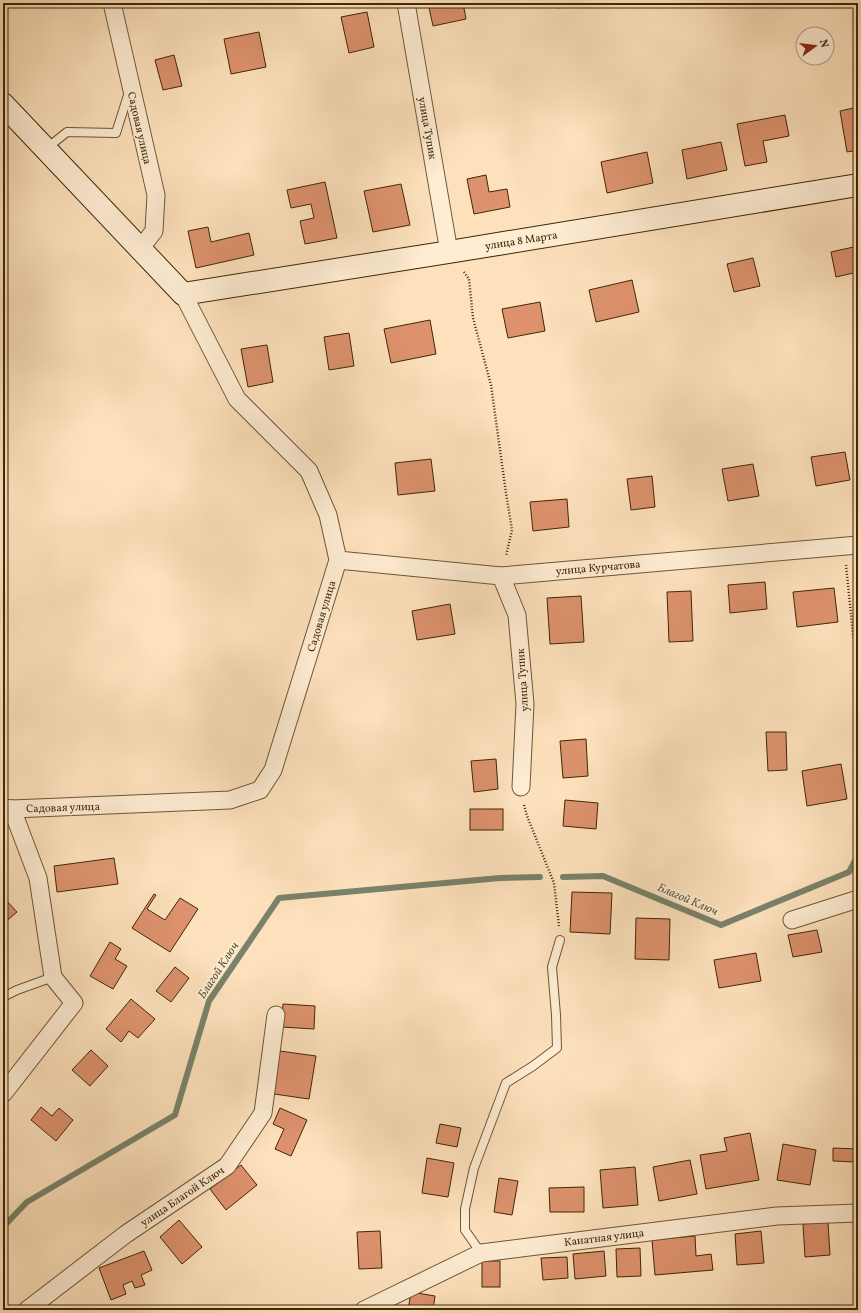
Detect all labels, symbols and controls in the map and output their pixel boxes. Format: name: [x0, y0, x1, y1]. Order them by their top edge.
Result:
north arrow: [795, 26, 835, 66]
text: N: [815, 38, 831, 50]
street label: Садовая улица: [123, 91, 154, 167]
street label: улица Тупик: [414, 96, 439, 161]
street label: улица 8 Марта: [484, 228, 559, 255]
street label: улица Курчатова: [555, 557, 642, 580]
street label: Садовая улица: [304, 578, 341, 654]
street label: улица Тупик: [514, 648, 533, 712]
street label: Садовая улица: [26, 800, 101, 817]
water label: Благой Ключ: [655, 880, 720, 920]
water label: Благой Ключ: [195, 939, 243, 1002]
street label: улица Благой Ключ: [138, 1164, 228, 1231]
street label: Канатная улица: [563, 1226, 646, 1251]

